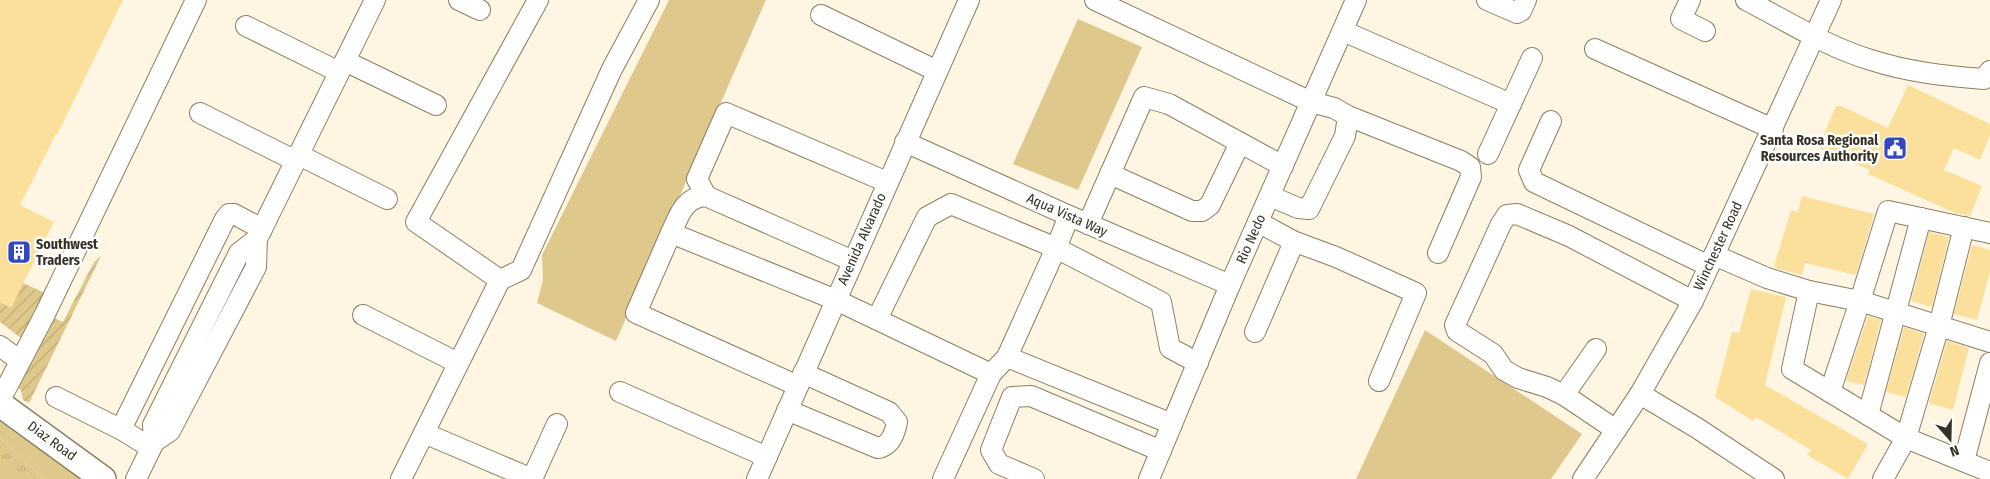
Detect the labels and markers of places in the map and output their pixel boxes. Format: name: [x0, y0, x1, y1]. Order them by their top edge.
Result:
place label: Santa Rosa Regional Resources Authority: [1760, 132, 1878, 165]
public building icon: Santa Rosa Regional Resources Authority: [1882, 135, 1908, 161]
place label: Southwest Traders: [36, 236, 99, 269]
building icon: Southwest Traders: [6, 239, 32, 265]

